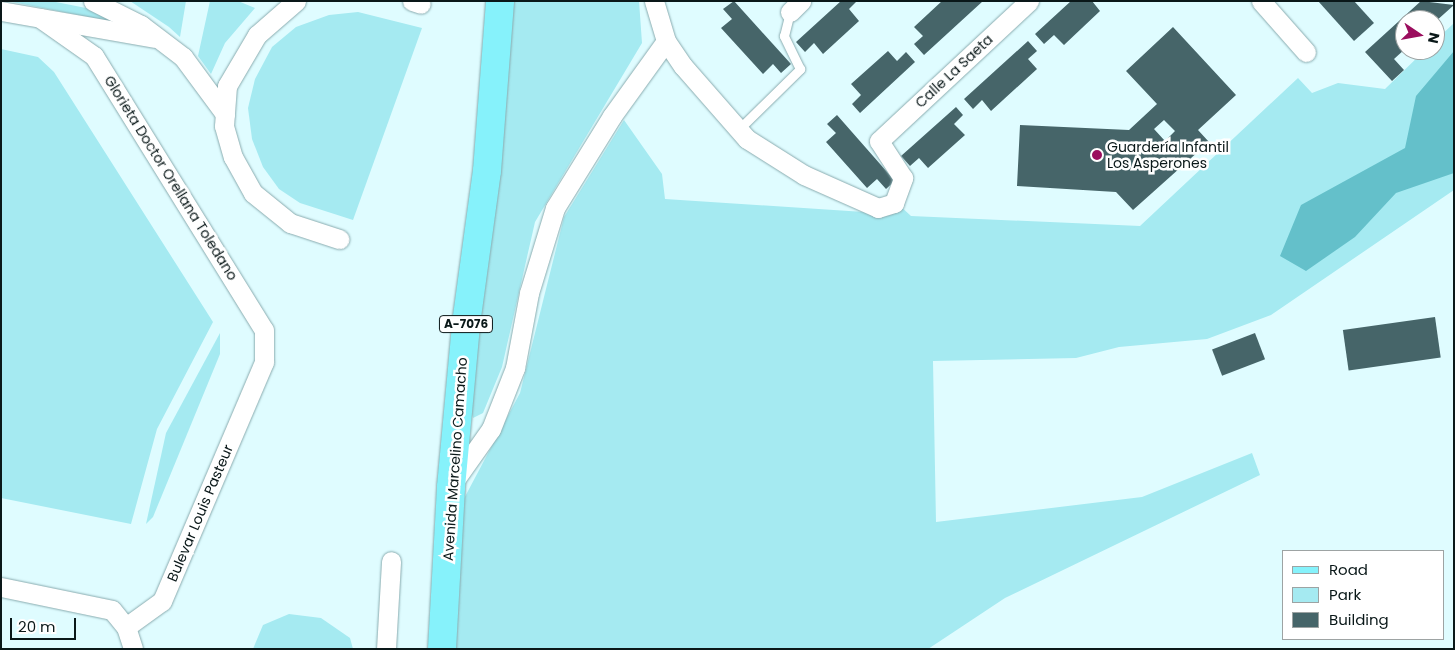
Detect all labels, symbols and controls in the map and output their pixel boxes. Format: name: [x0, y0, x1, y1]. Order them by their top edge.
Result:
north arrow: [1395, 10, 1445, 60]
street label: Calle La Saeta: [912, 31, 996, 111]
text: N: [1423, 31, 1445, 45]
street label: Glorieta Doctor Orellana Toledano: [101, 73, 241, 283]
place label: Guardería Infantil Los Asperones: [1107, 139, 1229, 172]
marker: Guardería Infantil Los Asperones: [1091, 149, 1103, 161]
road number: A-7076: [438, 314, 494, 334]
street label: Avenida Marcelino Camacho: [440, 357, 470, 561]
street label: Bulevar Louis Pasteur: [164, 442, 236, 584]
legend: [1282, 550, 1445, 640]
text: Road: [1329, 559, 1368, 580]
text: Park: [1329, 584, 1361, 605]
scale bar: [12, 608, 79, 640]
text: Building: [1329, 609, 1389, 630]
text: 20 m: [18, 616, 56, 637]

